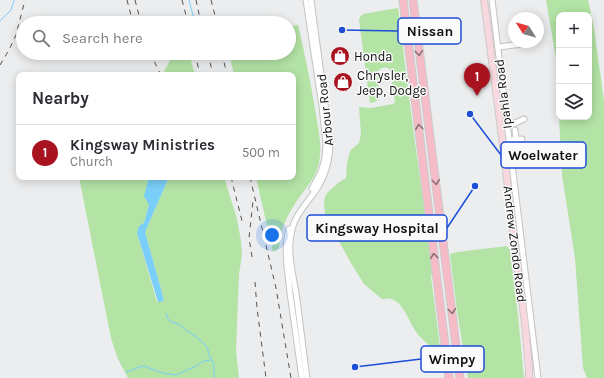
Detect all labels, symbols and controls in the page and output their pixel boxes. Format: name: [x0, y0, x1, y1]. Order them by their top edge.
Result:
north arrow: [508, 12, 544, 48]
map controls: [556, 12, 592, 120]
button: +: [556, 12, 592, 48]
search box: [16, 16, 296, 60]
callout: Nissan: [398, 18, 461, 44]
text: Nissan: [407, 23, 453, 40]
icon: search: [30, 27, 52, 49]
text: Search here: [62, 29, 143, 47]
shop icon: Honda: [329, 45, 351, 67]
button: −: [556, 48, 592, 84]
place label: Honda: [354, 49, 393, 64]
one-way arrow: [414, 50, 423, 56]
street label: Ipahla Road: [491, 58, 515, 130]
pin: 1: [464, 63, 490, 96]
place label: Chrysler, Jeep, Dodge: [357, 68, 427, 98]
shop icon: Chrysler, Jeep, Dodge: [332, 71, 354, 93]
street label: Arbour Road: [314, 73, 336, 147]
button: layers: [556, 84, 592, 120]
text: Nearby: [32, 88, 89, 108]
one-way arrow: [414, 124, 423, 130]
text: Kingsway Ministries: [70, 136, 215, 154]
callout: Woelwater: [501, 142, 586, 168]
text: 1: [43, 145, 47, 160]
text: 500 m: [242, 145, 280, 160]
text: Woelwater: [508, 147, 578, 164]
text: Church: [70, 154, 113, 169]
one-way arrow: [431, 179, 440, 185]
street label: Andrew Zondo Road: [500, 185, 530, 303]
callout: Kingsway Hospital: [307, 215, 447, 241]
text: Kingsway Hospital: [315, 220, 439, 237]
your location: [262, 225, 282, 245]
one-way arrow: [430, 253, 439, 259]
one-way arrow: [447, 308, 456, 314]
callout: Wimpy: [421, 346, 484, 372]
text: Wimpy: [429, 351, 475, 368]

